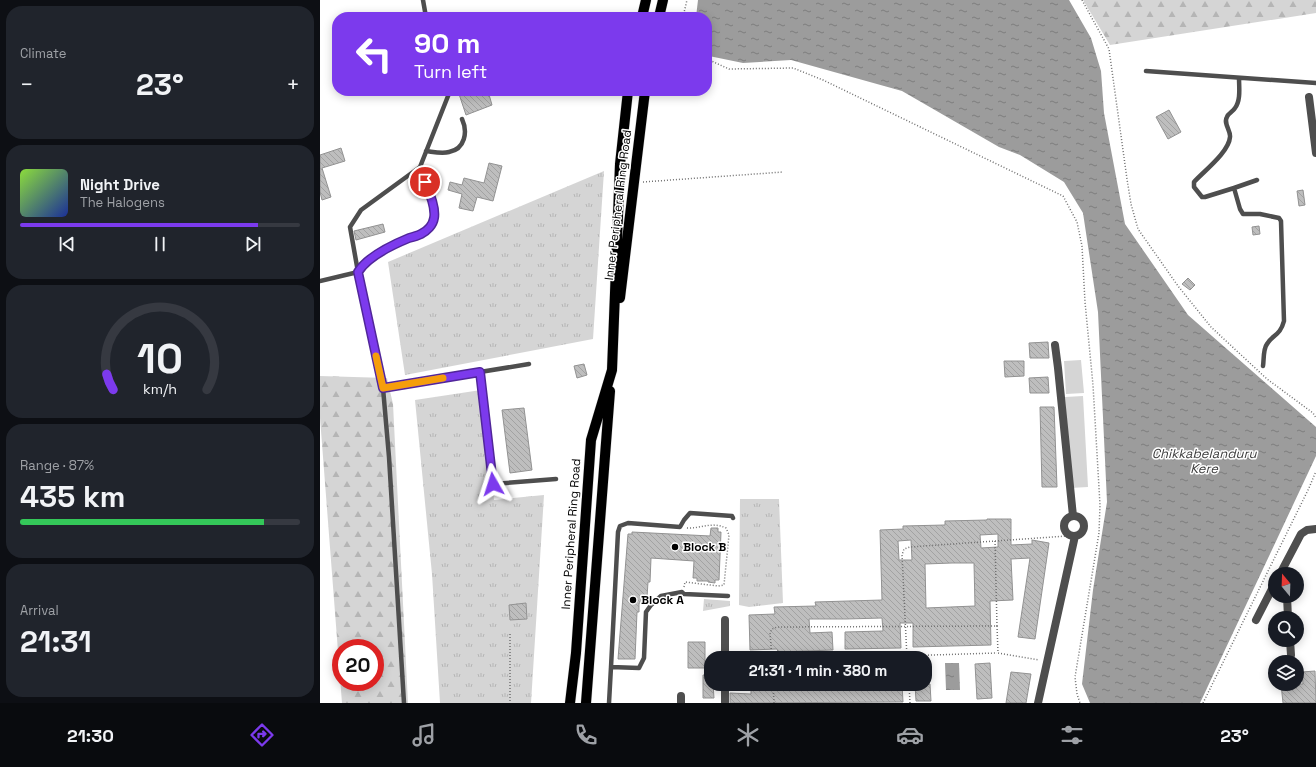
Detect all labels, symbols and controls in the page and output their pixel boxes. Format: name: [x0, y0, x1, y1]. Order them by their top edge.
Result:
text: 90 m: [414, 25, 480, 61]
icon: left: [348, 28, 400, 80]
text: Climate: [20, 45, 66, 62]
text: Turn left: [414, 60, 487, 83]
text: 23°: [136, 65, 184, 104]
text: −: [20, 70, 34, 98]
text: +: [286, 70, 300, 98]
street label: Inner Peripheral Ring Road: [601, 129, 635, 281]
pin: [408, 165, 442, 199]
icon: arrive: [414, 171, 436, 193]
text: Night Drive: [80, 175, 160, 194]
text: The Halogens: [80, 194, 165, 211]
icon: previous: [56, 233, 78, 255]
icon: pause: [149, 233, 171, 255]
icon: next: [242, 233, 264, 255]
text: 10: [137, 331, 183, 384]
text: km/h: [143, 379, 177, 397]
water label: Chikkabelanduru Kere: [1152, 445, 1257, 477]
text: Range · 87%: [20, 457, 94, 474]
street label: Inner Peripheral Ring Road: [558, 458, 584, 610]
position arrow: [472, 463, 514, 505]
text: 435 km: [20, 477, 125, 516]
place label: Block B: [683, 539, 726, 555]
marker: Block B: [670, 542, 680, 552]
north arrow: [1268, 567, 1304, 603]
map controls: [1268, 567, 1304, 691]
place label: Block A: [641, 592, 684, 608]
marker: Block A: [628, 595, 638, 605]
text: Arrival: [20, 602, 59, 619]
button: search: [1268, 611, 1304, 647]
text: 21:31: [20, 622, 92, 661]
speed limit sign: 20: [332, 639, 384, 691]
button: layers: [1268, 655, 1304, 691]
text: 21:31 · 1 min · 380 m: [749, 661, 887, 680]
icon: directions: [248, 721, 276, 749]
icon: music: [410, 721, 438, 749]
icon: phone: [572, 721, 600, 749]
icon: climate: [734, 721, 762, 749]
icon: car: [896, 721, 924, 749]
icon: filters: [1058, 721, 1086, 749]
text: 21:30: [67, 724, 114, 747]
text: 23°: [1220, 724, 1249, 747]

